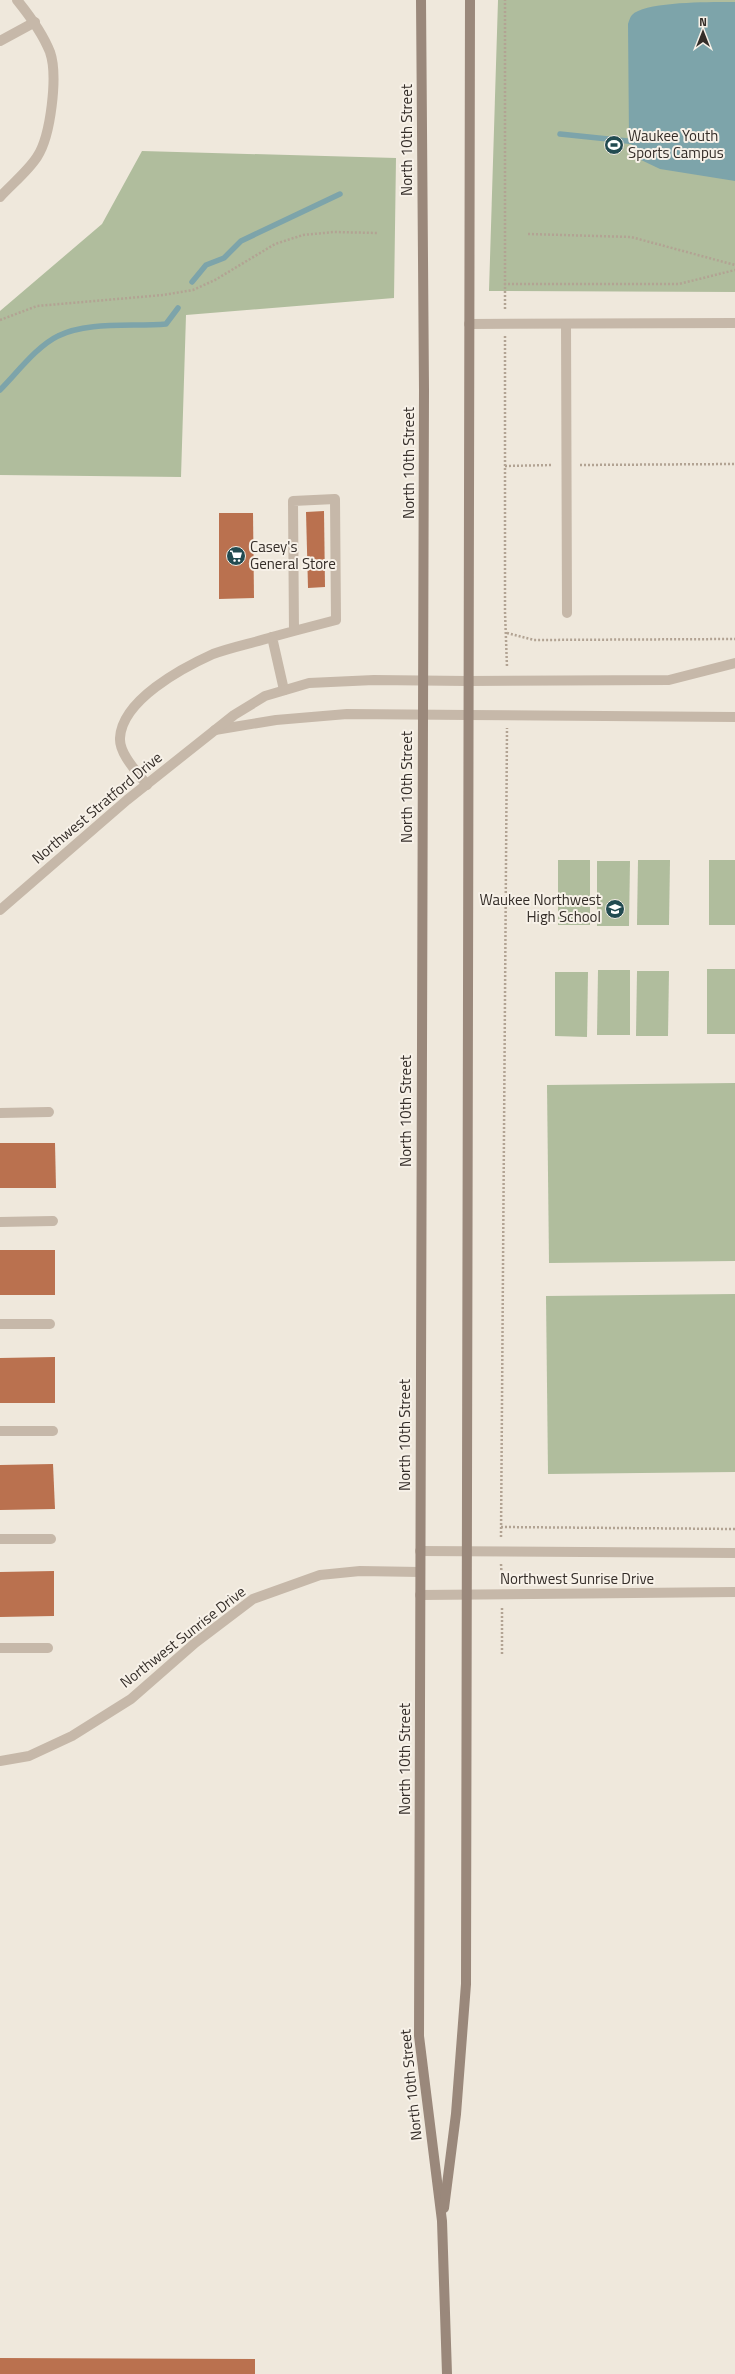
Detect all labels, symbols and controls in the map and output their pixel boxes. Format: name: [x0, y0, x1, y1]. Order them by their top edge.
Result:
north arrow: [683, 12, 723, 52]
text: N: [699, 14, 707, 30]
street label: North 10th Street: [395, 83, 418, 196]
place label: Waukee Youth Sports Campus: [628, 124, 724, 164]
sports icon: Waukee Youth Sports Campus: [603, 134, 625, 156]
street label: North 10th Street: [397, 406, 420, 519]
place label: Casey's General Store: [250, 535, 336, 575]
supermarket icon: Casey's General Store: [225, 545, 247, 567]
street label: North 10th Street: [395, 730, 418, 843]
street label: Northwest Stratford Drive: [27, 746, 167, 869]
place label: Waukee Northwest High School: [479, 888, 602, 928]
school or university icon: Waukee Northwest High School: [604, 898, 626, 920]
street label: North 10th Street: [394, 1054, 417, 1167]
street label: North 10th Street: [393, 1378, 416, 1491]
street label: Northwest Sunrise Drive: [500, 1567, 654, 1590]
street label: Northwest Sunrise Drive: [115, 1580, 251, 1693]
street label: North 10th Street: [393, 1702, 416, 1815]
street label: North 10th Street: [393, 2027, 428, 2142]

